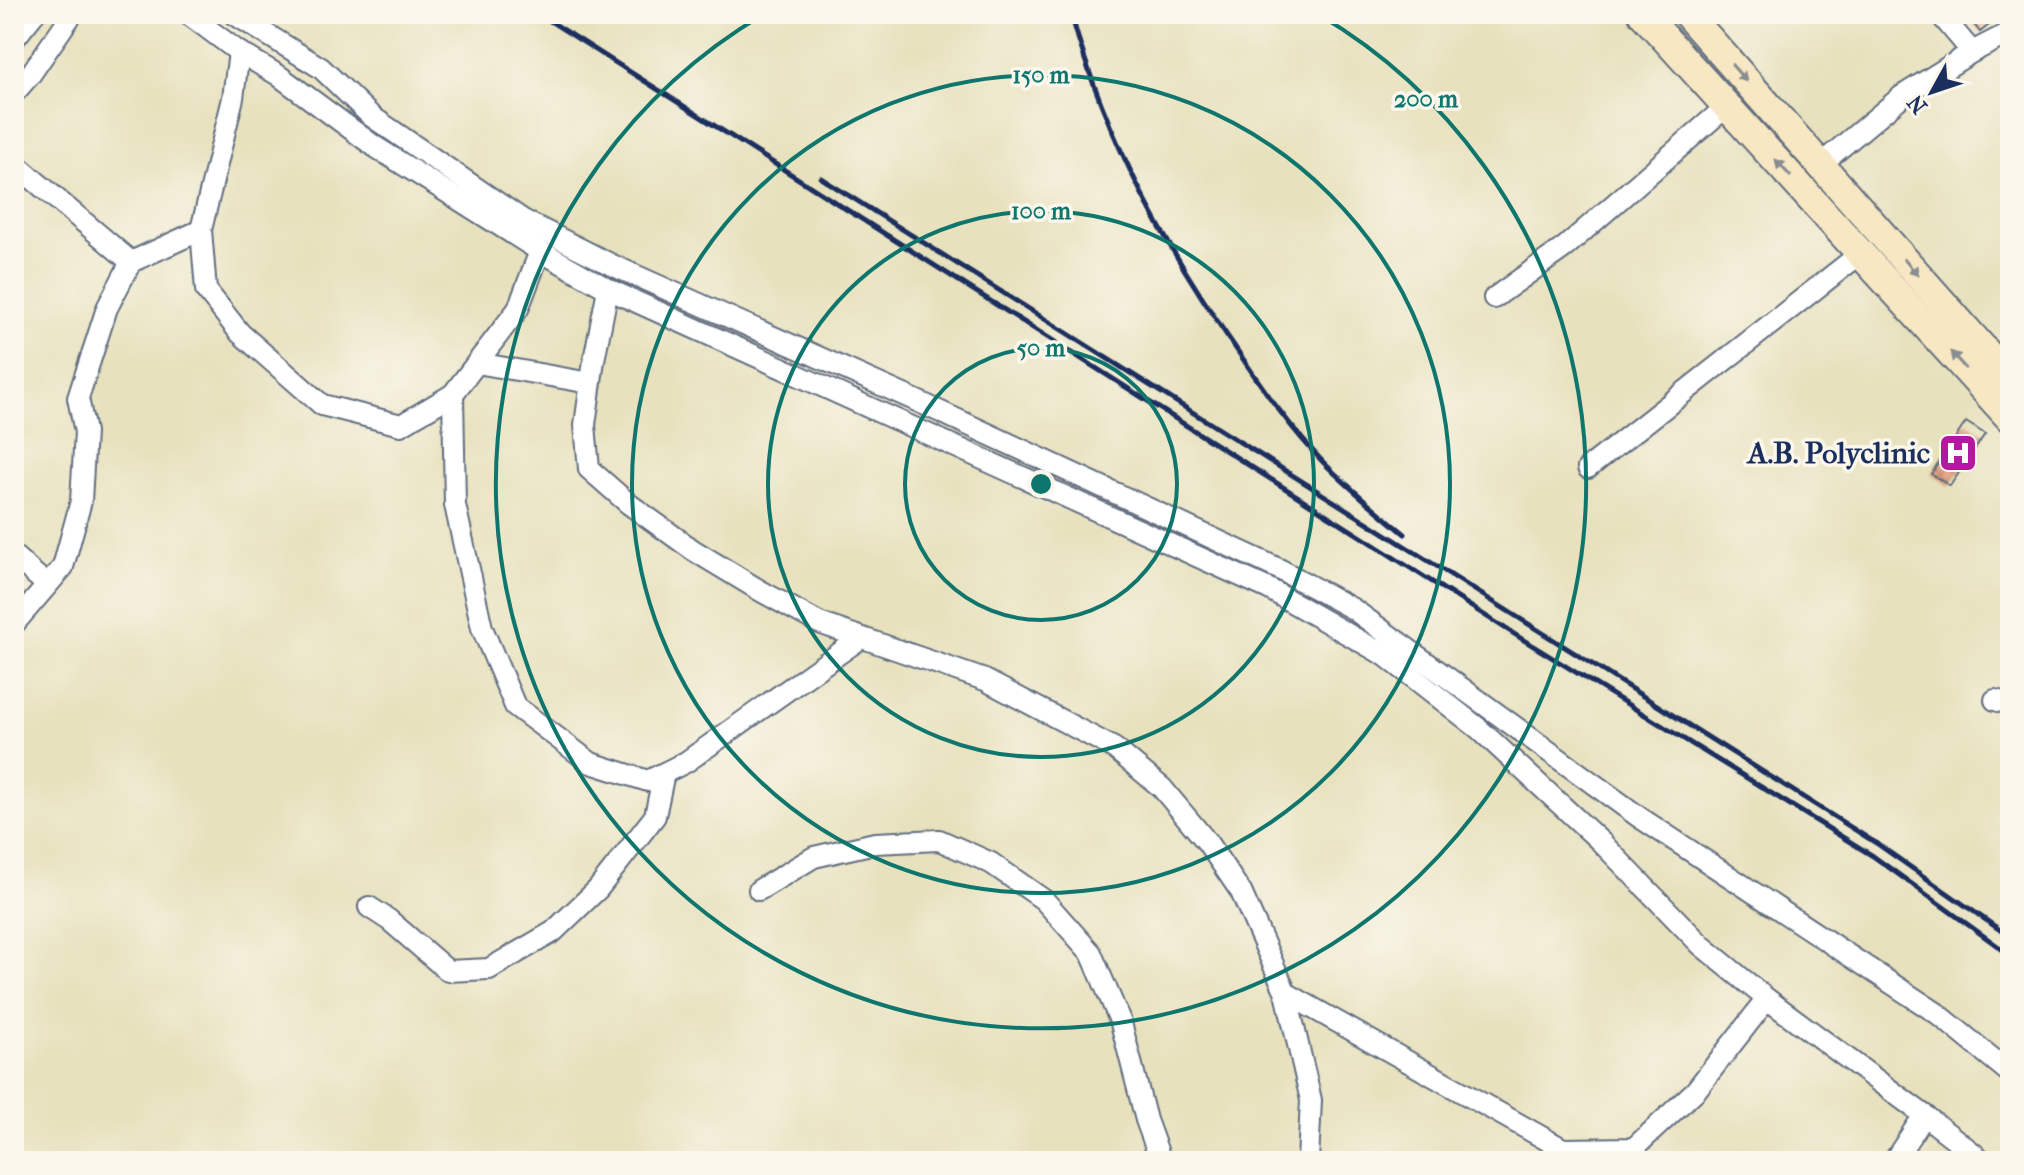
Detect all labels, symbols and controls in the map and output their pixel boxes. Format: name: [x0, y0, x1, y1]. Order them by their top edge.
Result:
north arrow: [1892, 52, 1972, 132]
text: 150 m: [1012, 61, 1071, 89]
one-way arrow: [1730, 62, 1747, 82]
text: 200 m: [1394, 85, 1459, 113]
text: N: [1902, 89, 1933, 119]
one-way arrow: [1775, 158, 1793, 177]
text: 100 m: [1011, 197, 1072, 225]
one-way arrow: [1902, 257, 1919, 277]
text: 50 m: [1017, 334, 1066, 362]
one-way arrow: [1949, 351, 1967, 370]
hospital icon: A.B. Polyclinic: [1937, 432, 1979, 474]
place label: A.B. Polyclinic: [1746, 436, 1930, 471]
centre of rings: [1027, 470, 1055, 498]

